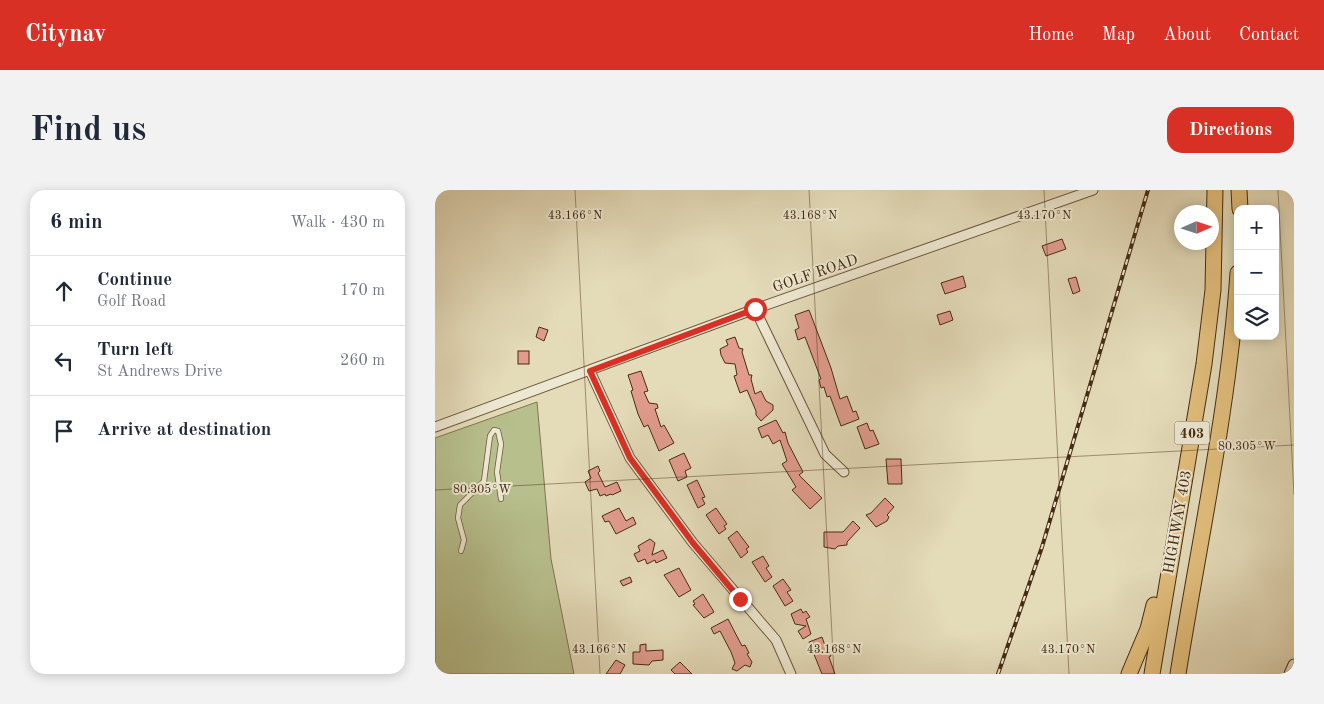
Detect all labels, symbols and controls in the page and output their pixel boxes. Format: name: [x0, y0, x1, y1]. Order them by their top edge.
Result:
text: Citynav: [25, 23, 106, 47]
text: Home: [1028, 26, 1074, 44]
text: Map: [1102, 26, 1135, 44]
text: About: [1163, 26, 1211, 44]
text: Contact: [1239, 26, 1299, 44]
button: Directions: [1167, 107, 1294, 153]
text: Find us: [30, 113, 146, 148]
north arrow: [1174, 205, 1219, 250]
map controls: [1234, 205, 1279, 340]
button: +: [1234, 205, 1279, 250]
text: 43.166°N: [548, 210, 602, 222]
text: 43.168°N: [783, 210, 837, 222]
text: 43.170°N: [1017, 210, 1071, 222]
text: 6 min: [50, 212, 103, 233]
text: Walk · 430 m: [290, 215, 385, 231]
button: −: [1234, 250, 1279, 295]
street label: GOLF ROAD: [771, 253, 860, 296]
text: Continue: [97, 271, 172, 290]
icon: ahead: [50, 277, 78, 305]
text: 170 m: [340, 283, 385, 299]
text: Golf Road: [97, 294, 166, 310]
button: layers: [1234, 295, 1279, 340]
route start: [744, 298, 767, 321]
text: Turn left: [97, 341, 174, 360]
icon: left: [50, 347, 78, 375]
text: 260 m: [340, 353, 385, 369]
text: St Andrews Drive: [97, 364, 222, 380]
icon: arrive: [50, 417, 78, 445]
text: Arrive at destination: [97, 421, 271, 440]
road number: 403: [1175, 422, 1209, 444]
text: 80.305°W: [1218, 440, 1276, 453]
street label: HIGHWAY 403: [1162, 469, 1195, 575]
text: 80.305°W: [453, 483, 511, 496]
route end: [729, 588, 752, 611]
text: 43.166°N: [572, 644, 626, 656]
text: 43.168°N: [807, 644, 861, 656]
text: 43.170°N: [1041, 644, 1095, 656]

